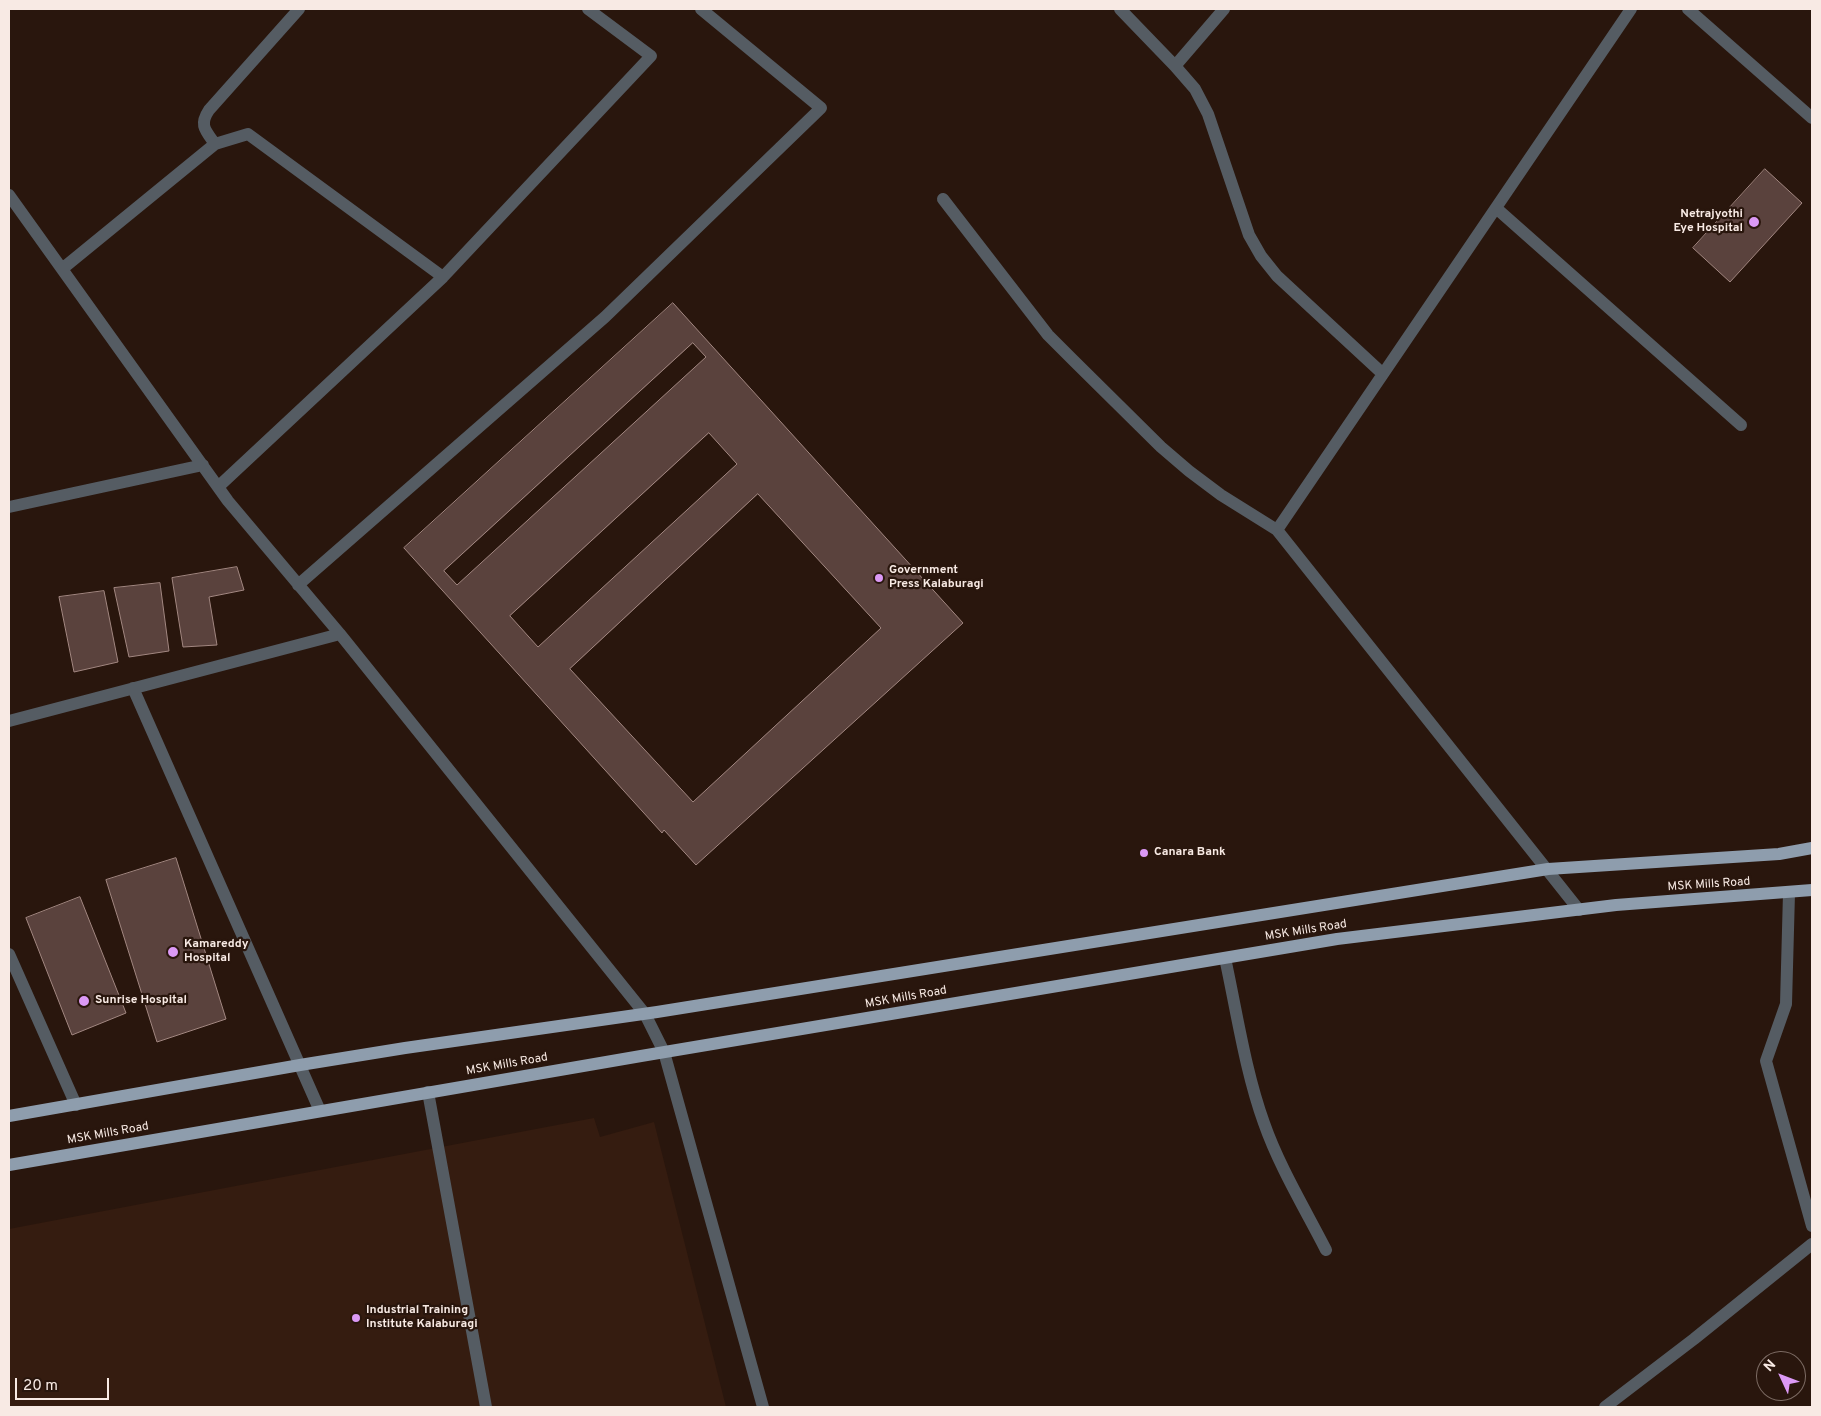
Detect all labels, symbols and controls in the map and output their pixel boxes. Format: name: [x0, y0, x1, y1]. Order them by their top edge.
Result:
place label: Netrajyothi Eye Hospital: [1673, 208, 1743, 236]
marker: Netrajyothi Eye Hospital: [1747, 215, 1761, 229]
place label: Government Press Kalaburagi: [889, 564, 984, 592]
marker: Government Press Kalaburagi: [873, 572, 885, 584]
place label: Canara Bank: [1154, 846, 1226, 860]
marker: Canara Bank: [1138, 847, 1150, 859]
street label: MSK Mills Road: [1667, 875, 1751, 895]
street label: MSK Mills Road: [1264, 917, 1348, 945]
place label: Kamareddy Hospital: [184, 938, 248, 966]
marker: Kamareddy Hospital: [166, 945, 180, 959]
street label: MSK Mills Road: [864, 984, 948, 1012]
marker: Sunrise Hospital: [77, 994, 91, 1008]
place label: Sunrise Hospital: [95, 994, 187, 1008]
street label: MSK Mills Road: [465, 1051, 549, 1079]
street label: MSK Mills Road: [66, 1120, 150, 1148]
place label: Industrial Training Institute Kalaburagi: [366, 1304, 478, 1332]
marker: Industrial Training Institute Kalaburagi: [350, 1312, 362, 1324]
north arrow: [1756, 1351, 1806, 1401]
text: N: [1761, 1357, 1780, 1376]
scale bar: [18, 1368, 111, 1400]
text: 20 m: [23, 1377, 58, 1396]

